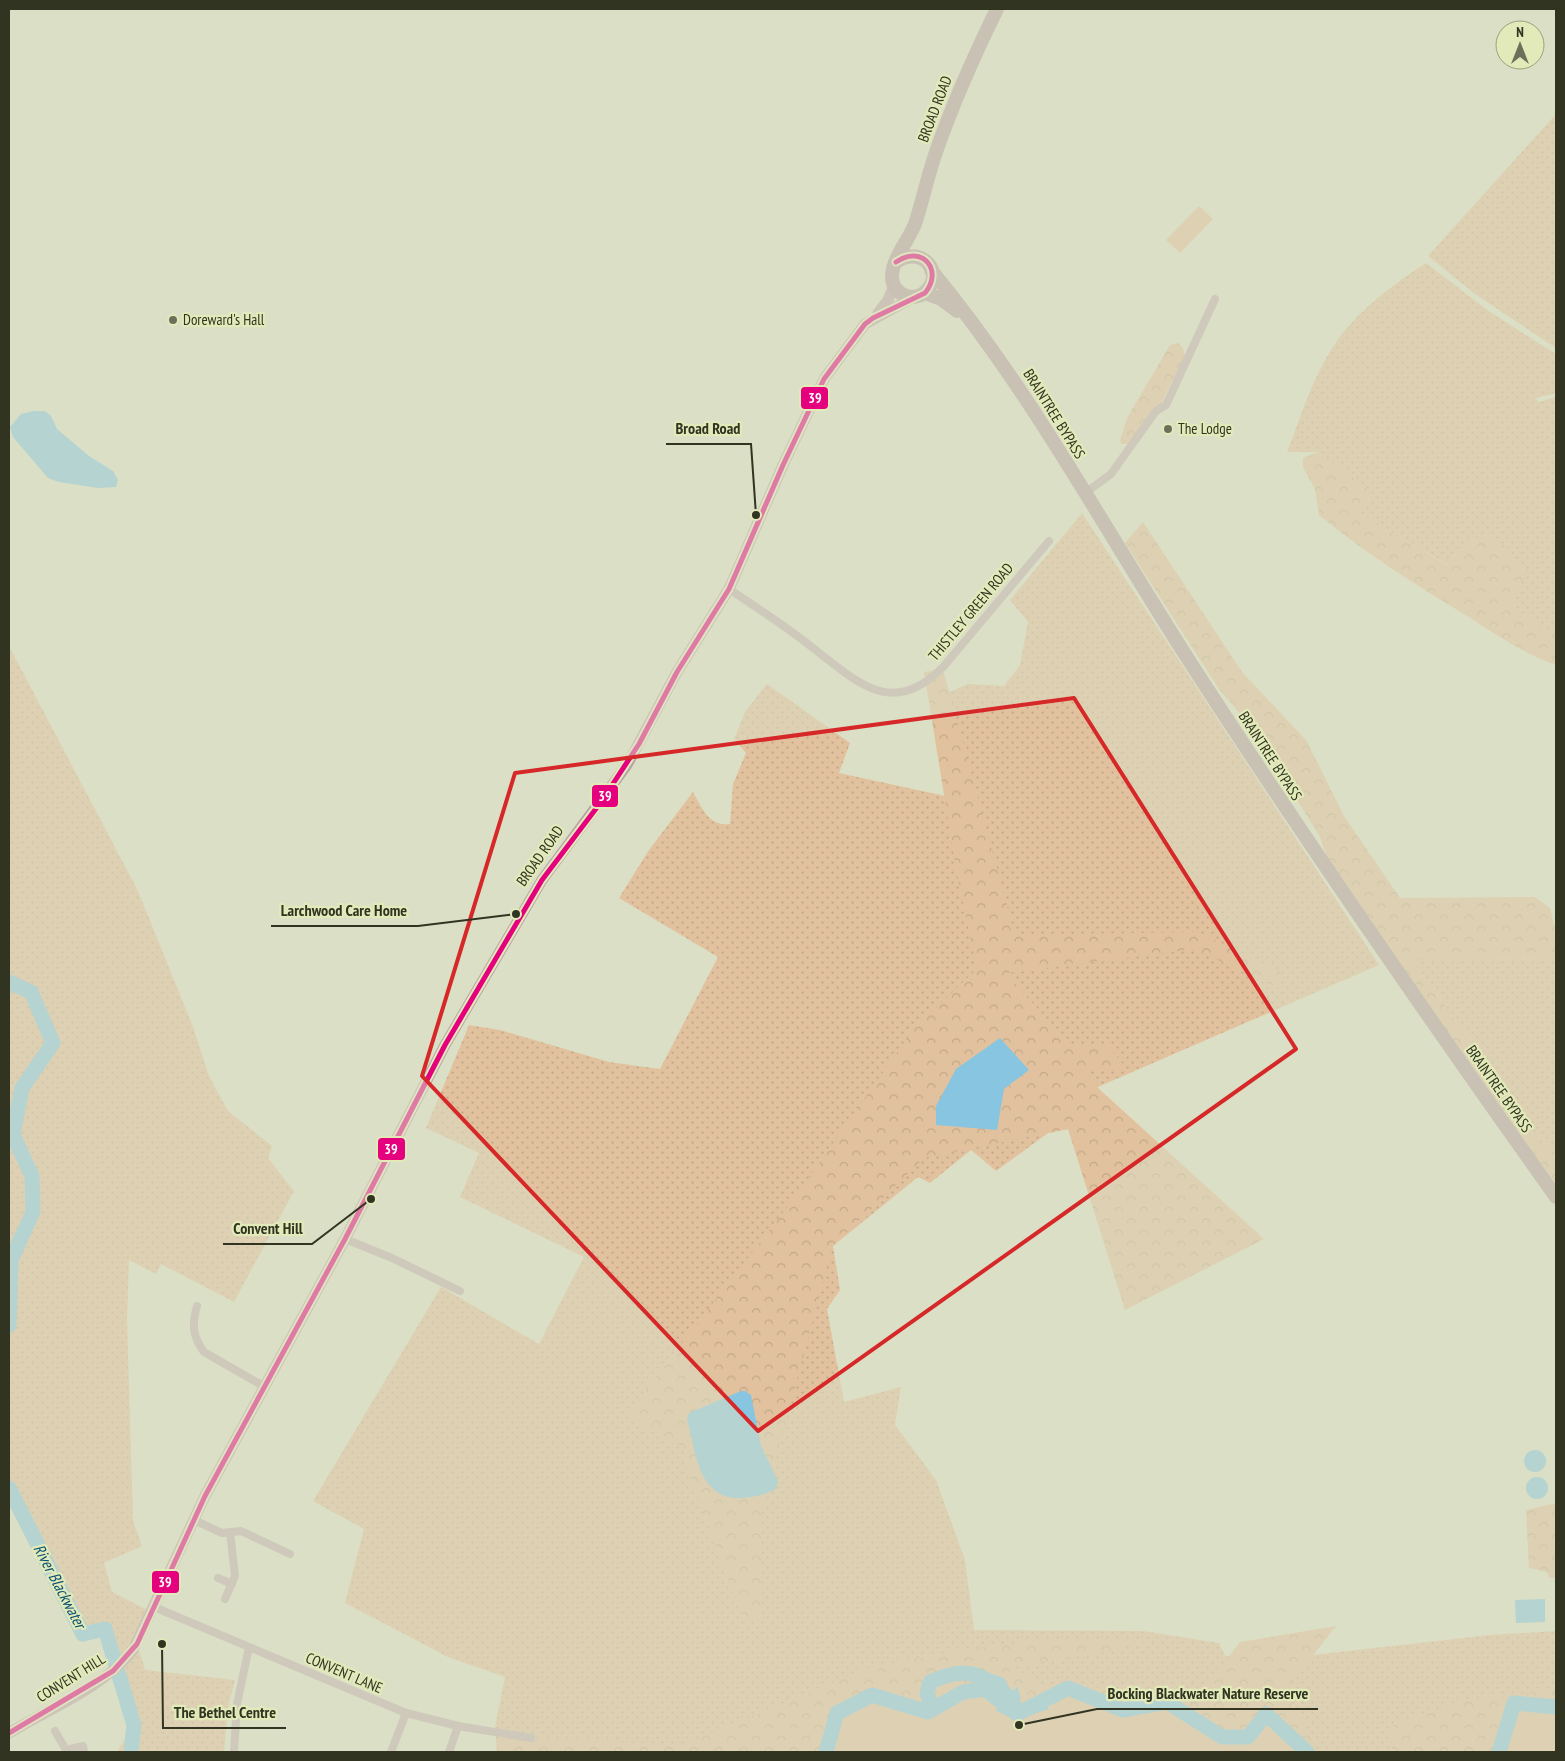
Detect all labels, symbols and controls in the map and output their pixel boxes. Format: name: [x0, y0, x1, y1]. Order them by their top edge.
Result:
north arrow: [1495, 20, 1545, 70]
text: N: [1516, 23, 1524, 41]
street label: BROAD ROAD: [913, 73, 956, 145]
place label: Doreward's Hall: [183, 310, 265, 329]
marker: Doreward's Hall: [167, 314, 179, 326]
street label: BRAINTREE BYPASS: [1019, 365, 1090, 462]
line badge: 39: [800, 386, 829, 410]
text: 39: [808, 389, 822, 407]
callout: Broad Road: [666, 413, 751, 444]
text: Broad Road: [676, 418, 740, 438]
place label: The Lodge: [1178, 419, 1232, 438]
marker: The Lodge: [1162, 423, 1174, 435]
street label: THISTLEY GREEN ROAD: [924, 559, 1017, 665]
street label: BRAINTREE BYPASS: [1235, 708, 1306, 804]
line badge: 39: [591, 784, 619, 808]
text: 39: [598, 787, 612, 805]
street label: BROAD ROAD: [512, 822, 567, 890]
callout: Larchwood Care Home: [271, 895, 418, 926]
text: Larchwood Care Home: [281, 900, 407, 920]
street label: BRAINTREE BYPASS: [1462, 1041, 1537, 1136]
line badge: 39: [377, 1137, 406, 1161]
text: 39: [384, 1140, 398, 1158]
callout: Convent Hill: [223, 1213, 312, 1244]
text: Convent Hill: [233, 1218, 303, 1238]
water label: River Blackwater: [29, 1541, 92, 1634]
line badge: 39: [151, 1570, 180, 1594]
text: 39: [158, 1573, 172, 1591]
street label: CONVENT LANE: [303, 1648, 385, 1697]
street label: CONVENT HILL: [33, 1649, 109, 1706]
callout: Bocking Blackwater Nature Reserve: [1097, 1678, 1318, 1709]
text: Bocking Blackwater Nature Reserve: [1108, 1683, 1309, 1703]
callout: The Bethel Centre: [163, 1697, 286, 1728]
text: The Bethel Centre: [174, 1702, 276, 1722]

